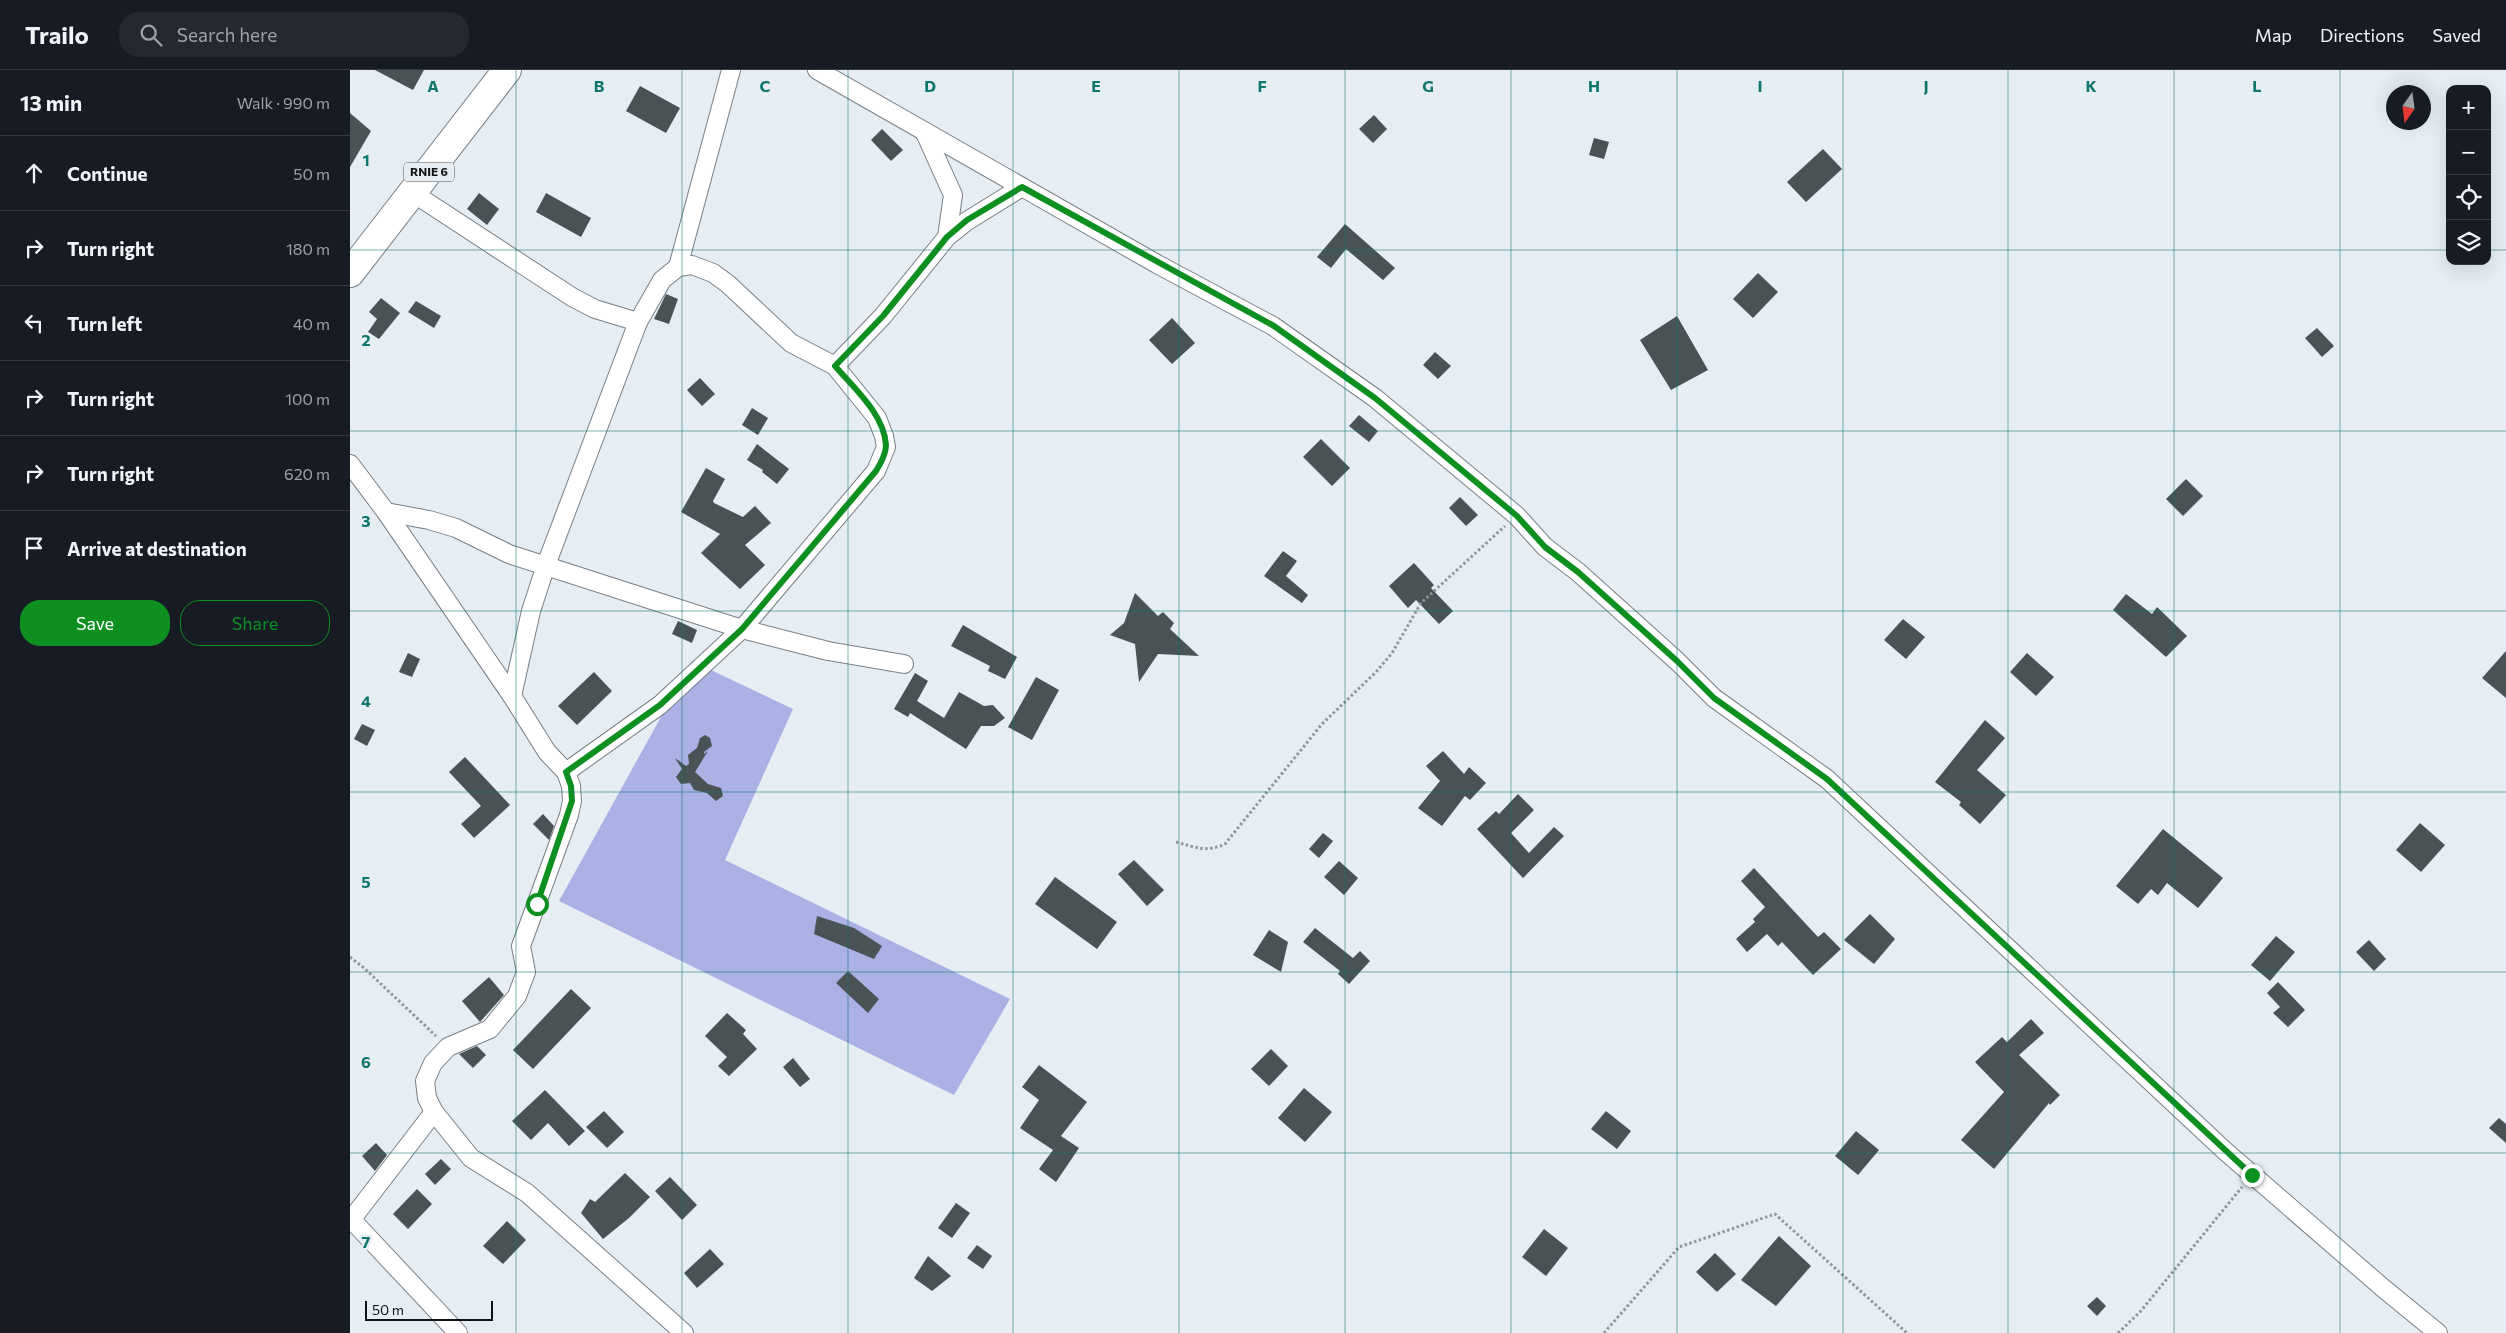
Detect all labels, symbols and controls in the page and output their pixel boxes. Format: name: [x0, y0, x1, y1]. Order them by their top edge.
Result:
search box: [119, 12, 469, 57]
text: Trailo: [25, 20, 89, 49]
icon: search: [137, 21, 165, 49]
text: Search here: [177, 23, 277, 46]
text: Map: [2255, 24, 2292, 46]
text: Directions: [2320, 24, 2404, 46]
text: Saved: [2432, 24, 2481, 46]
text: A: [427, 76, 439, 95]
text: B: [594, 76, 605, 95]
text: C: [760, 76, 771, 95]
text: D: [924, 76, 936, 95]
text: E: [1091, 76, 1101, 95]
text: F: [1257, 76, 1267, 95]
text: G: [1422, 76, 1434, 95]
text: H: [1588, 76, 1600, 95]
text: I: [1757, 76, 1763, 95]
text: J: [1923, 76, 1929, 95]
text: K: [2085, 76, 2097, 95]
text: L: [2252, 76, 2262, 95]
north arrow: [2386, 85, 2431, 130]
map controls: [2446, 85, 2491, 265]
button: +: [2446, 85, 2491, 130]
text: 13 min: [20, 90, 82, 115]
text: Walk · 990 m: [237, 93, 330, 112]
button: −: [2446, 130, 2491, 175]
text: 1: [362, 150, 370, 169]
icon: ahead: [20, 159, 48, 187]
text: Continue: [67, 162, 147, 185]
road number: RNIE 6: [404, 162, 454, 181]
text: 50 m: [293, 164, 330, 183]
button: locate: [2446, 175, 2491, 220]
button: layers: [2446, 220, 2491, 265]
icon: right: [20, 234, 48, 262]
text: Turn right: [67, 237, 154, 260]
text: 180 m: [286, 239, 330, 258]
icon: left: [20, 309, 48, 337]
text: Turn left: [67, 312, 142, 335]
text: 40 m: [293, 314, 330, 333]
text: 2: [361, 330, 371, 349]
icon: right: [20, 384, 48, 412]
text: Turn right: [67, 387, 154, 410]
text: 100 m: [285, 389, 330, 408]
icon: right: [20, 459, 48, 487]
text: Turn right: [67, 462, 154, 485]
text: 620 m: [284, 464, 330, 483]
text: 3: [361, 511, 371, 530]
icon: arrive: [20, 534, 48, 562]
text: Arrive at destination: [67, 537, 247, 560]
button: Save: [20, 600, 170, 646]
button: Share: [180, 600, 330, 646]
text: 4: [361, 691, 371, 710]
text: 5: [361, 872, 371, 891]
route start: [526, 893, 549, 916]
text: 6: [361, 1052, 371, 1071]
route end: [2241, 1164, 2264, 1187]
text: 7: [362, 1232, 371, 1251]
scale bar: [365, 1298, 492, 1321]
text: 50 m: [372, 1301, 404, 1318]

